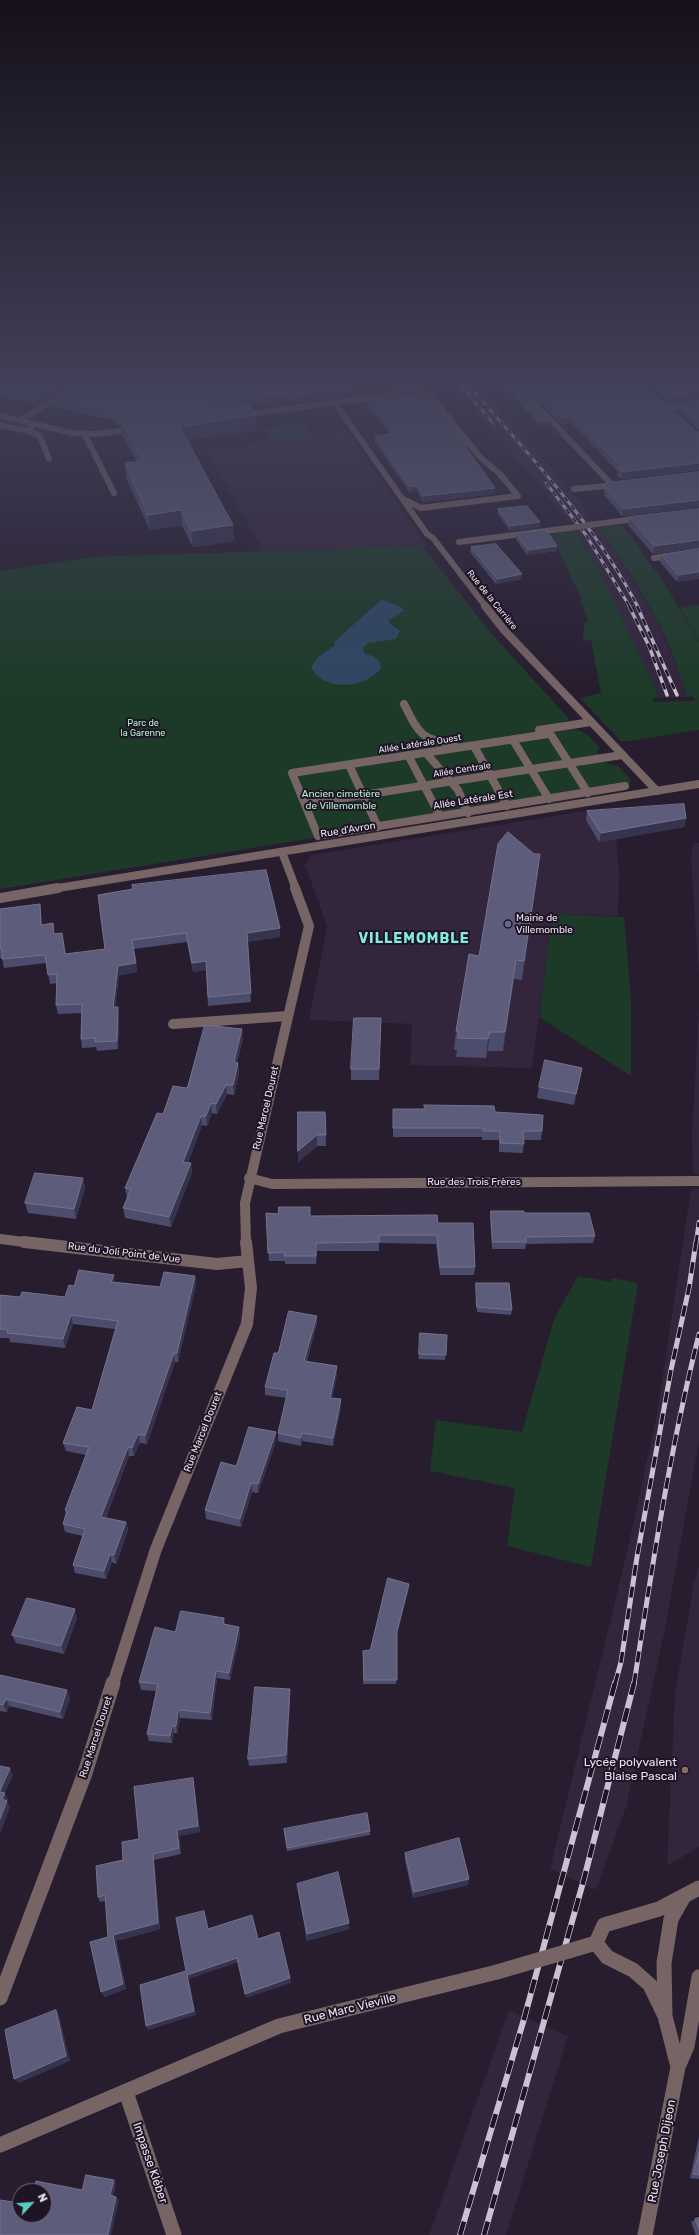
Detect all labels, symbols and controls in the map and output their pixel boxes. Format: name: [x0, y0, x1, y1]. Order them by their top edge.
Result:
street label: Rue de la Carrière: [465, 568, 519, 632]
park label: Parc de la Garenne: [121, 718, 165, 739]
street label: Allée Latérale Ouest: [378, 732, 462, 756]
street label: Allée Centrale: [432, 760, 492, 780]
park label: Ancien cimetière de Villemomble: [302, 788, 380, 812]
street label: Allée Latérale Est: [432, 788, 514, 812]
street label: Rue d'Avron: [320, 820, 376, 840]
place label: Mairie de Villemomble: [516, 912, 573, 936]
marker: Mairie de Villemomble: [503, 919, 513, 929]
district label: VILLEMOMBLE: [358, 931, 470, 947]
street label: Rue Marcel Douret: [251, 1065, 281, 1151]
street label: Rue des Trois Frères: [427, 1176, 521, 1188]
street label: Rue du Joli Point de Vue: [67, 1240, 181, 1266]
street label: Rue Marcel Douret: [181, 1390, 225, 1474]
street label: Rue Marcel Douret: [77, 1694, 115, 1780]
place label: Lycée polyvalent Blaise Pascal: [584, 1756, 677, 1784]
marker: Lycée polyvalent Blaise Pascal: [680, 1765, 690, 1775]
street label: Rue Marc Vieville: [303, 1991, 397, 2027]
street label: Rue Joseph Dijeon: [645, 2098, 679, 2204]
street label: Impasse Kléber: [129, 2121, 171, 2205]
north arrow: [12, 2183, 52, 2223]
text: N: [35, 2192, 50, 2204]

